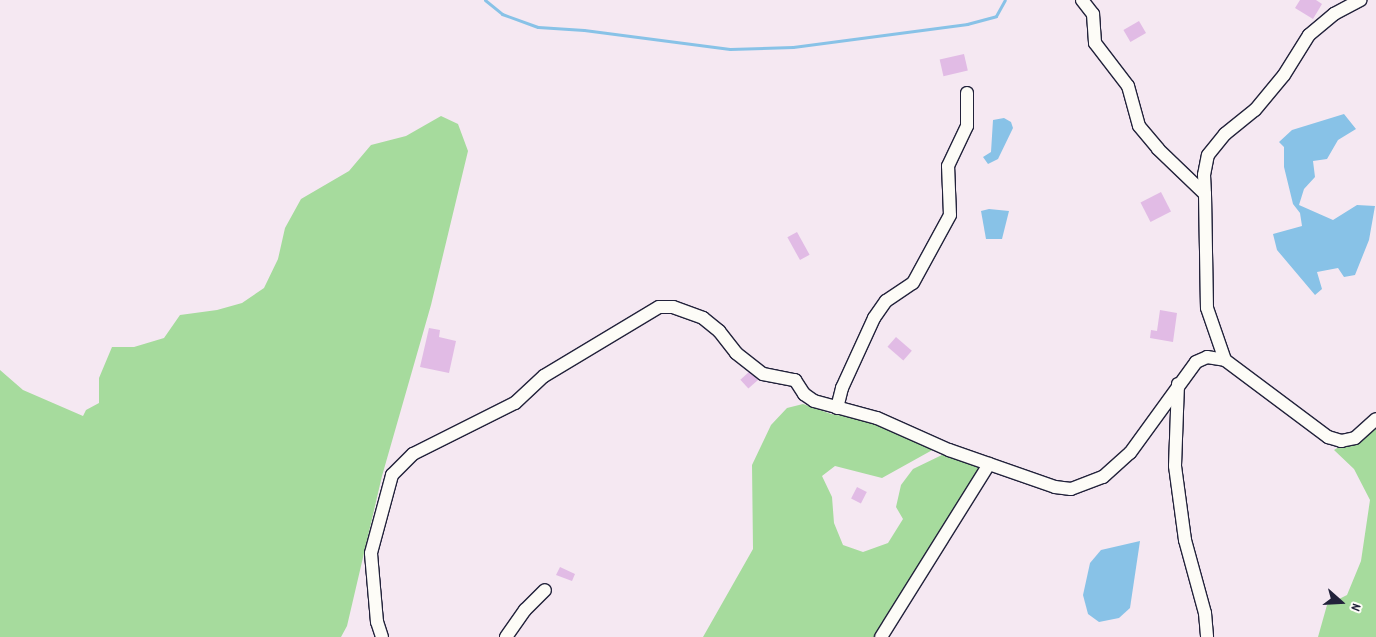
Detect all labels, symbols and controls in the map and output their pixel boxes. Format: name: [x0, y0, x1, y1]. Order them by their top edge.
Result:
north arrow: [1316, 577, 1366, 627]
text: N: [1345, 600, 1366, 613]

